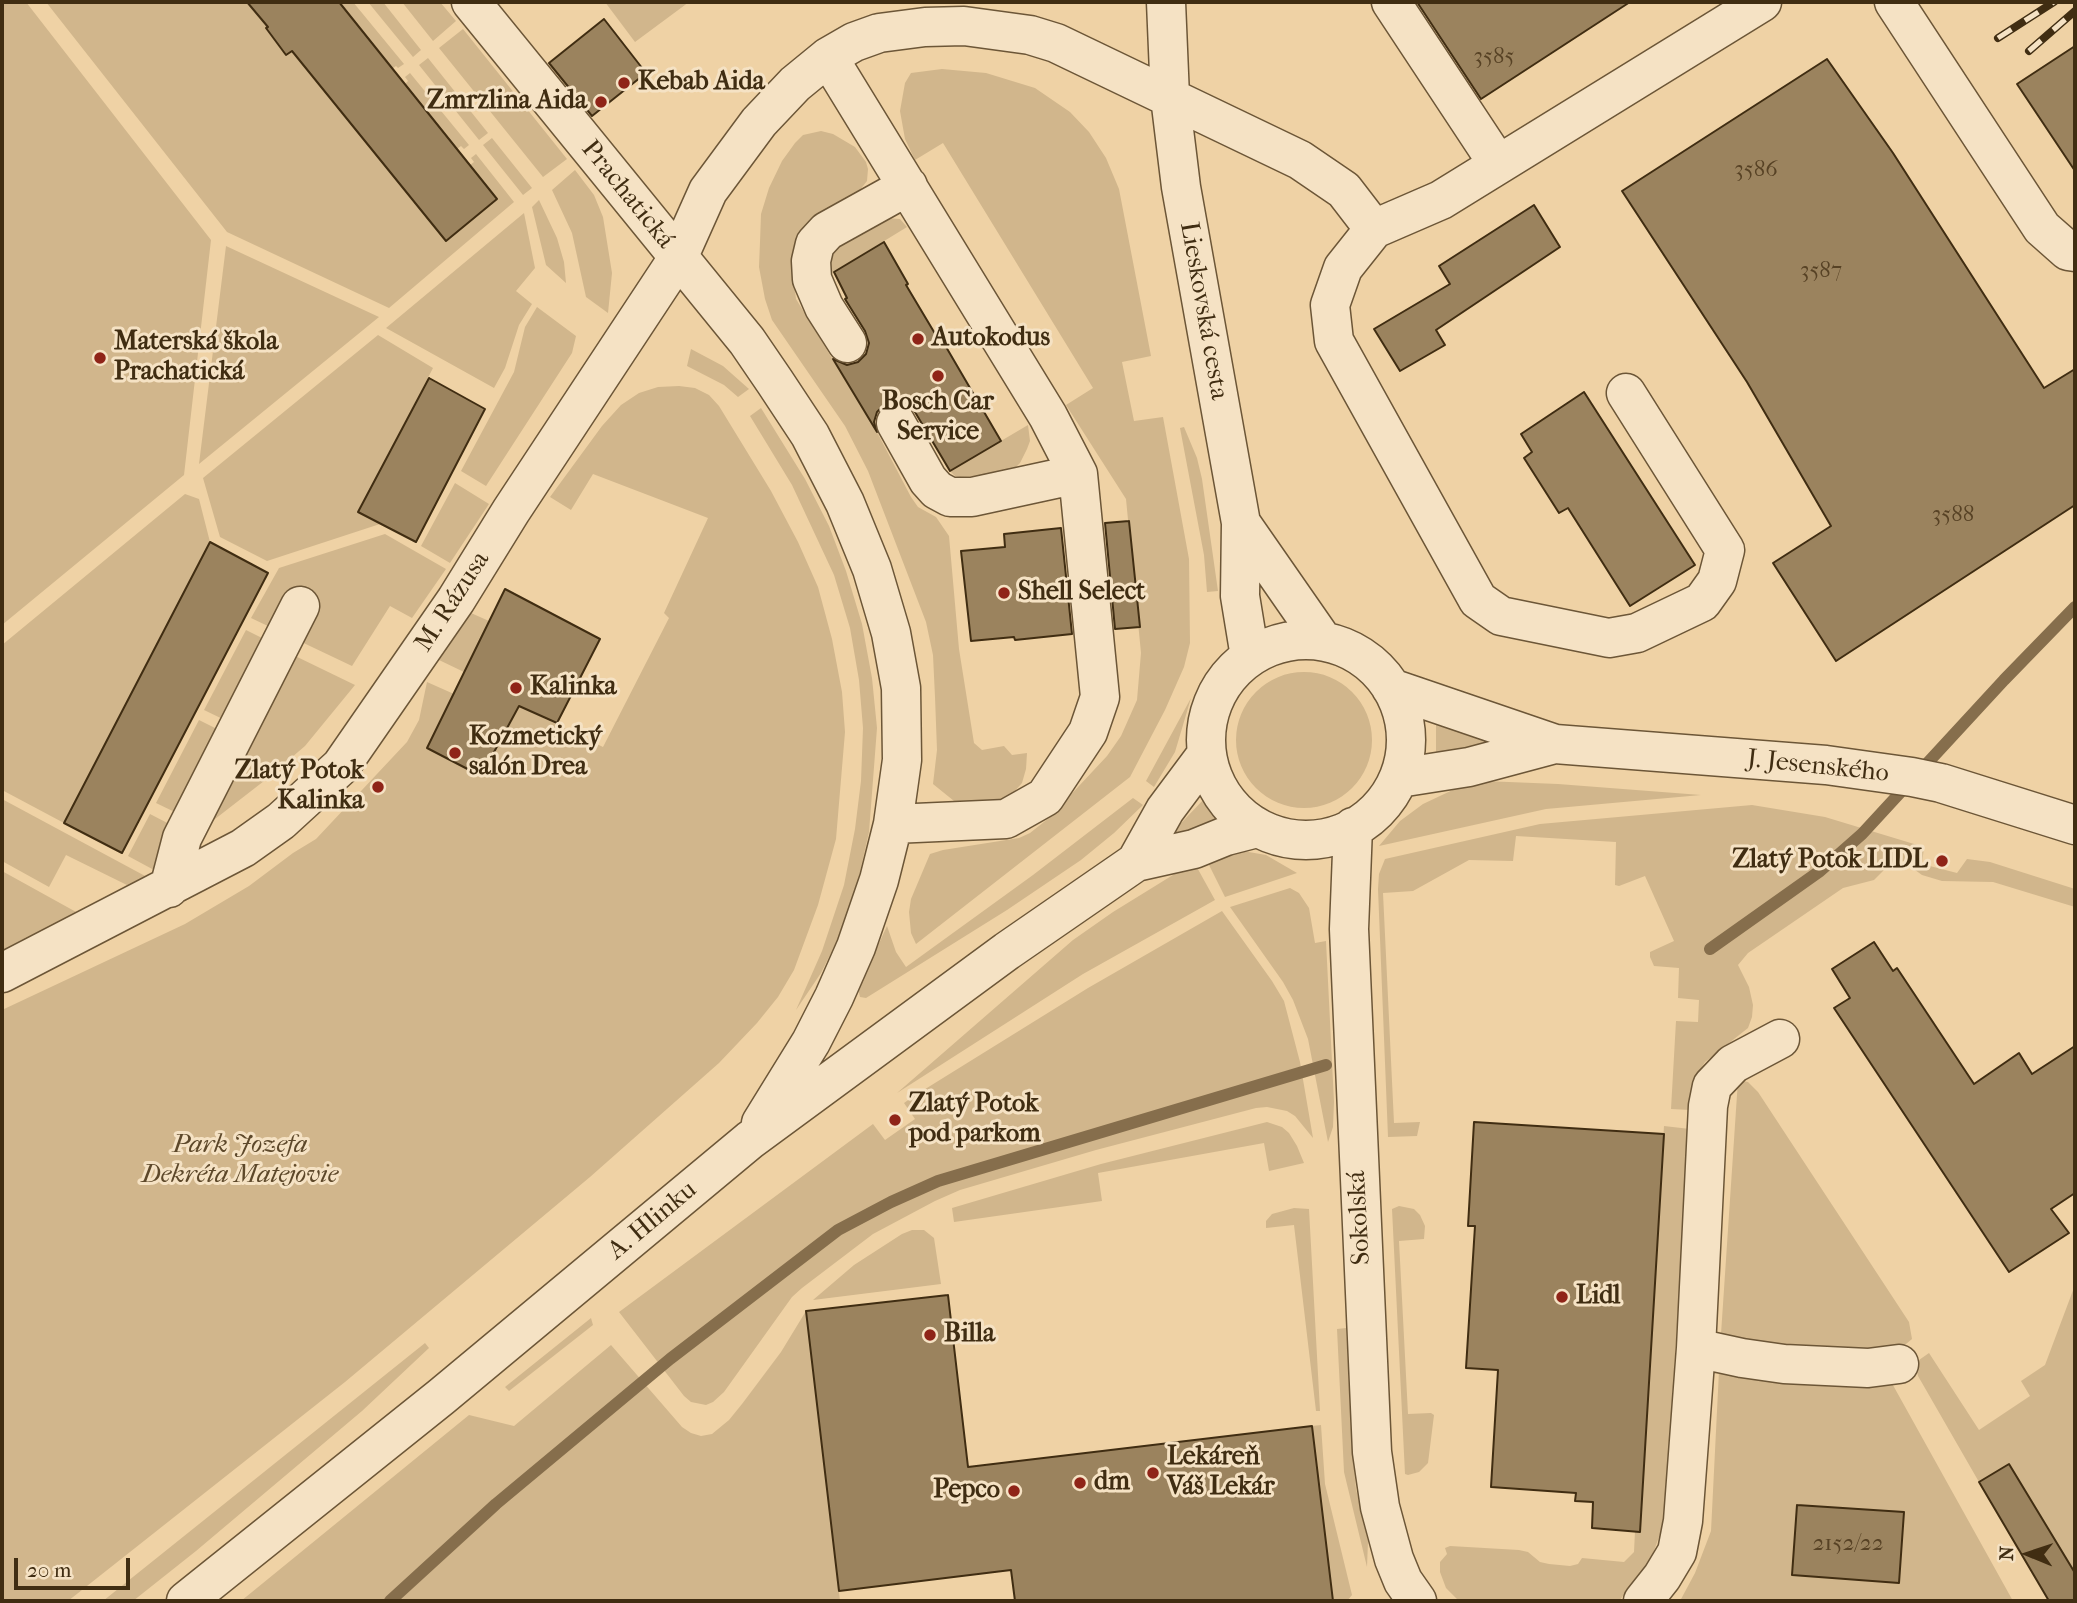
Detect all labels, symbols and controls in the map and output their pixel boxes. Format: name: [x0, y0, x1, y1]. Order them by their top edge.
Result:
house number: 3585: [1474, 43, 1514, 71]
place label: Kebab Aida: [638, 67, 765, 99]
marker: Kebab Aida: [616, 75, 632, 91]
place label: Zmrzlina Aida: [427, 86, 587, 118]
marker: Zmrzlina Aida: [593, 94, 609, 110]
street label: Prachatická: [574, 135, 680, 255]
house number: 3586: [1734, 156, 1778, 184]
street label: Lieskovská cesta: [1172, 220, 1234, 402]
house number: 3587: [1800, 257, 1842, 285]
place label: Autokodus: [932, 323, 1050, 355]
place label: Materská škola Prachatická: [114, 327, 278, 388]
marker: Autokodus: [910, 331, 926, 347]
marker: Materská škola Prachatická: [92, 350, 108, 366]
marker: Bosch Car Service: [930, 368, 946, 384]
place label: Bosch Car Service: [882, 387, 994, 448]
house number: 3588: [1932, 501, 1974, 529]
street label: M. Rázusa: [409, 546, 497, 658]
place label: Shell Select: [1018, 577, 1145, 609]
marker: Shell Select: [996, 585, 1012, 601]
place label: Kalinka: [530, 672, 617, 704]
marker: Kalinka: [508, 680, 524, 696]
place label: Kozmetický salón Drea: [469, 722, 602, 784]
street label: J. Jesenského: [1746, 744, 1890, 790]
marker: Kozmetický salón Drea: [447, 745, 463, 761]
place label: Zlatý Potok Kalinka: [235, 756, 364, 818]
marker: Zlatý Potok Kalinka: [370, 779, 386, 795]
place label: Zlatý Potok LIDL: [1732, 845, 1928, 877]
marker: Zlatý Potok LIDL: [1934, 853, 1950, 869]
place label: Zlatý Potok pod parkom: [909, 1089, 1041, 1150]
marker: Zlatý Potok pod parkom: [887, 1112, 903, 1128]
park label: Park Jozefa Dekréta Matejovie: [142, 1130, 338, 1192]
street label: Sokolská: [1342, 1170, 1378, 1266]
street label: A. Hlinku: [602, 1175, 704, 1267]
place label: Lidl: [1576, 1281, 1620, 1313]
marker: Lidl: [1554, 1289, 1570, 1305]
place label: Billa: [944, 1319, 995, 1351]
marker: Billa: [922, 1327, 938, 1343]
place label: Lekáreň Váš Lekár: [1167, 1442, 1274, 1504]
marker: Lekáreň Váš Lekár: [1145, 1465, 1161, 1481]
place label: dm: [1094, 1467, 1130, 1499]
place label: Pepco: [933, 1475, 1000, 1507]
marker: dm: [1072, 1475, 1088, 1491]
marker: Pepco: [1006, 1483, 1022, 1499]
north arrow: [1993, 1519, 2063, 1589]
house number: 2152/22: [1813, 1530, 1883, 1558]
scale bar: [18, 1544, 133, 1588]
text: N: [1996, 1546, 2018, 1561]
text: 20 m: [27, 1558, 71, 1582]

